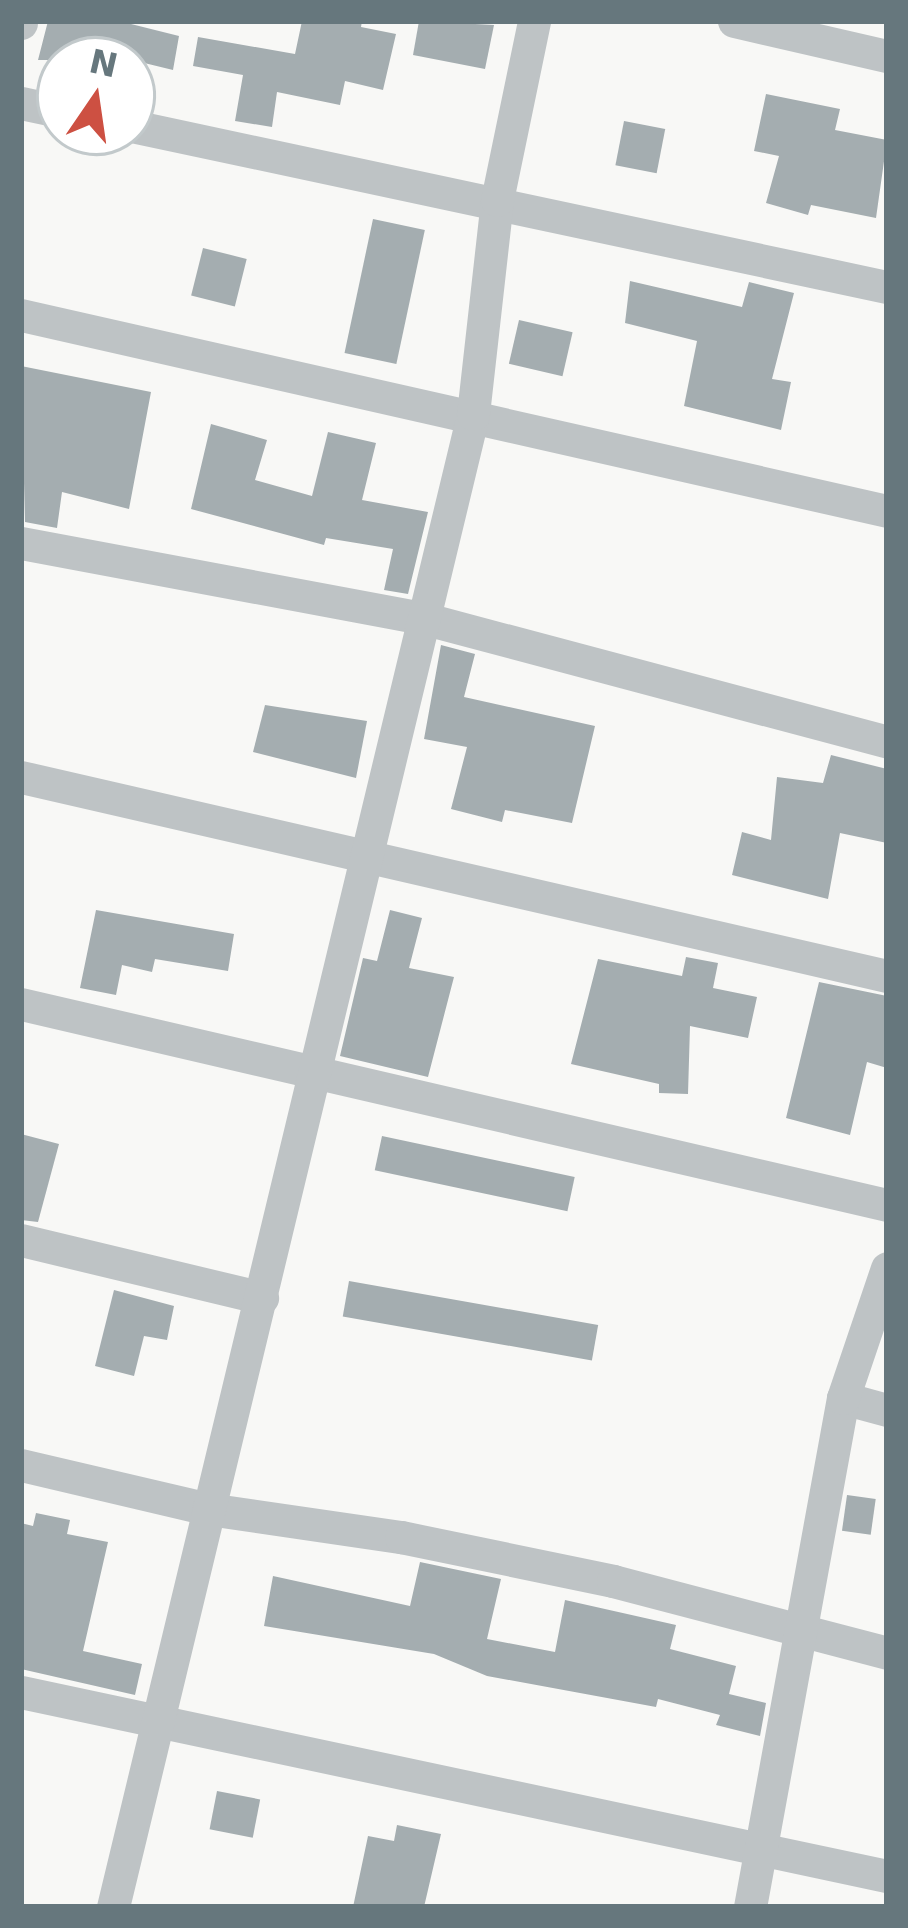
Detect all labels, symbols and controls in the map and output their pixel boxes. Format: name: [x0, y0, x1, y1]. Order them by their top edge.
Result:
north arrow: [36, 36, 156, 156]
text: N: [86, 41, 121, 85]

